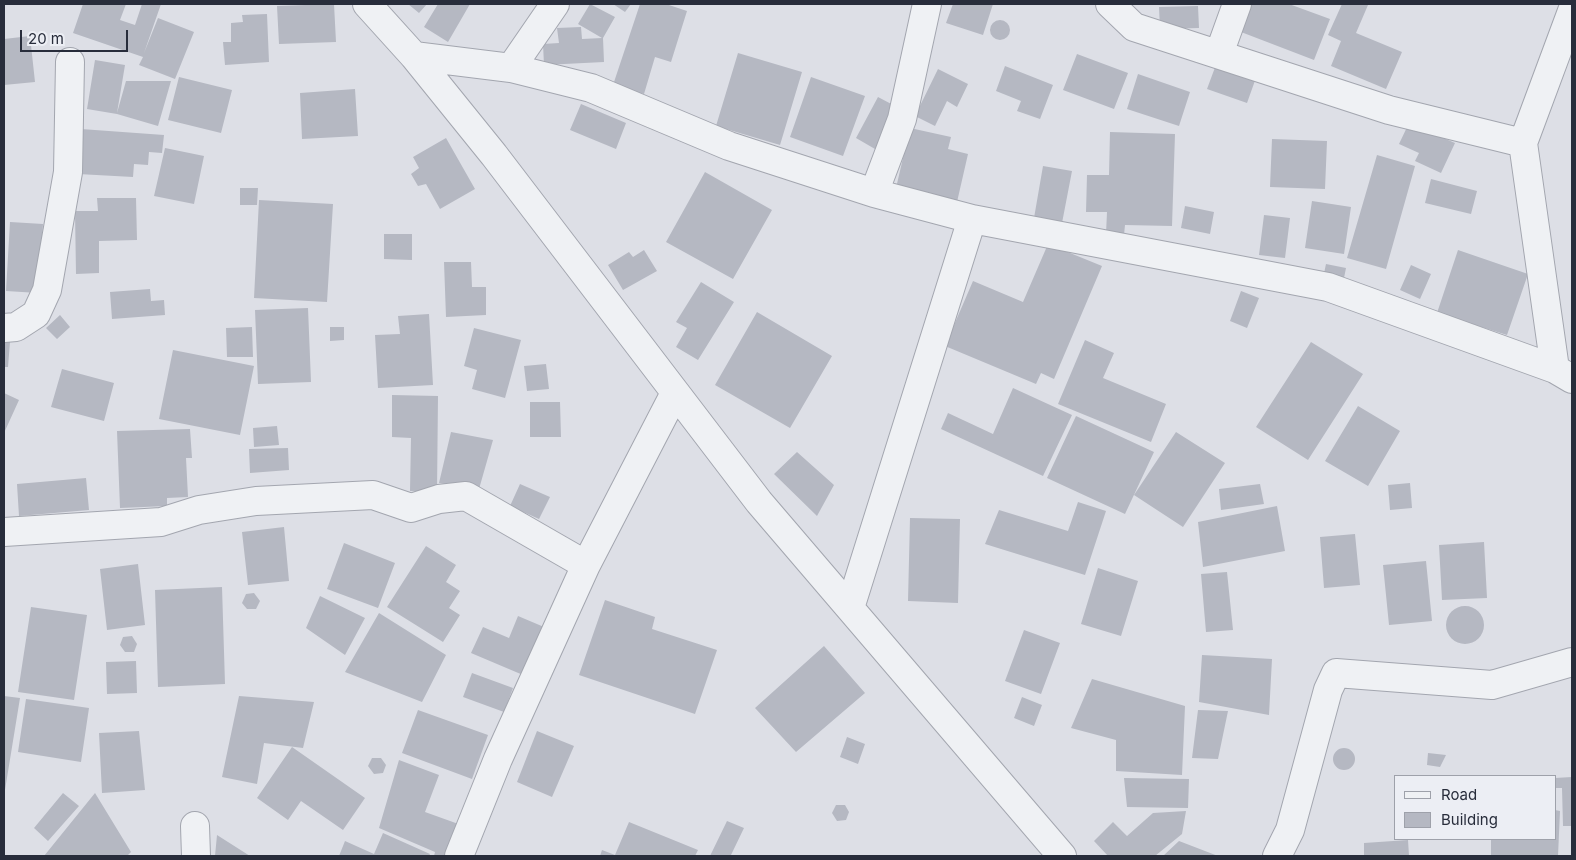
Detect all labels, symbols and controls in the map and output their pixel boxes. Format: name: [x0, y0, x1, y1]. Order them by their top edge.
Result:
scale bar: [22, 20, 130, 52]
text: 20 m: [28, 29, 64, 48]
legend: [1394, 775, 1556, 840]
text: Road: [1441, 785, 1477, 804]
text: Building: [1441, 810, 1498, 829]

